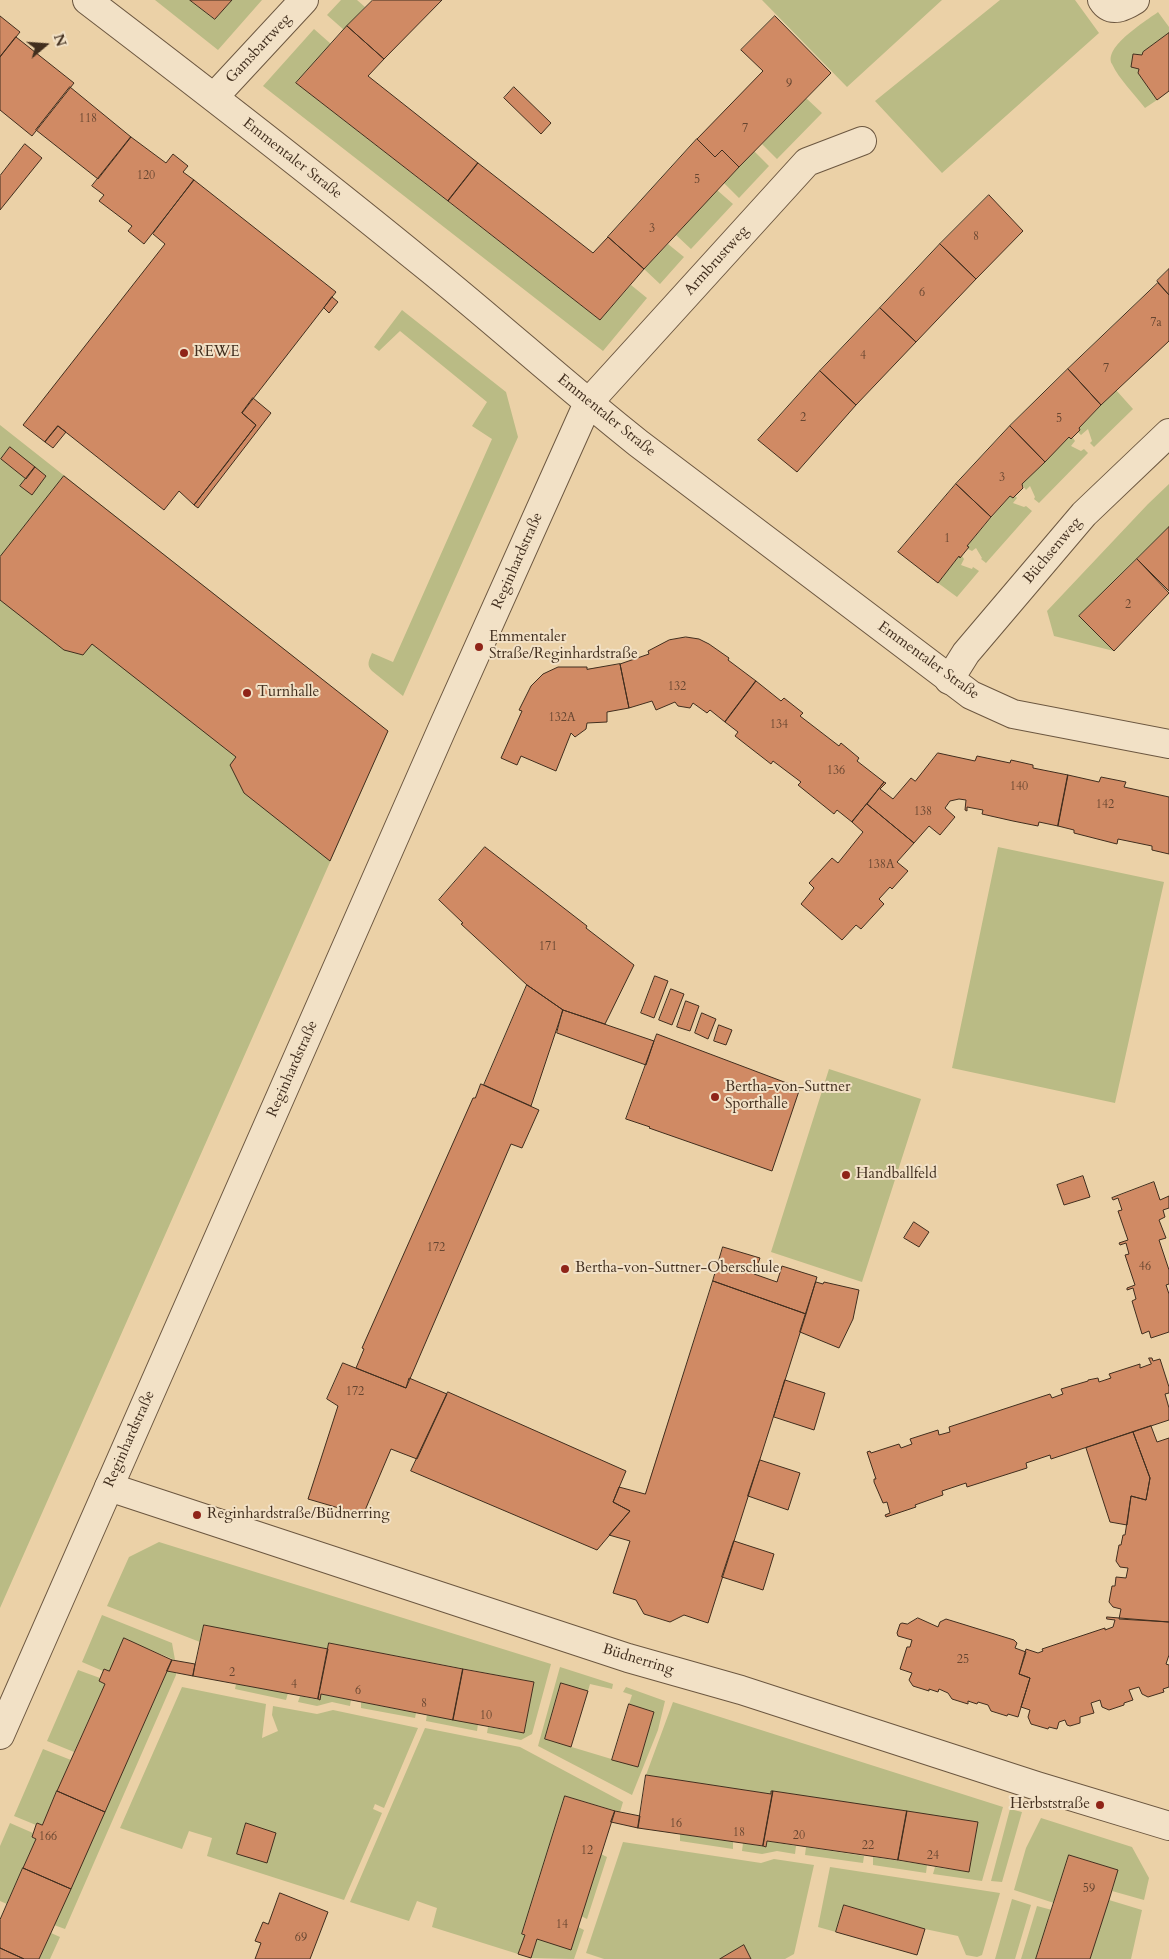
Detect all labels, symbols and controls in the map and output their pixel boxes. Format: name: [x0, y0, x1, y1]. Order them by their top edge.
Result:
street label: Gamsbartweg: [222, 11, 296, 87]
north arrow: [20, 20, 70, 70]
text: N: [49, 31, 71, 49]
house number: 9: [786, 77, 792, 91]
house number: 118: [79, 112, 97, 126]
street label: Emmentaler Straße: [239, 115, 345, 203]
house number: 7: [742, 122, 748, 136]
house number: 120: [137, 169, 155, 183]
house number: 5: [694, 173, 700, 187]
house number: 3: [649, 222, 655, 236]
street label: Armbrustweg: [681, 222, 753, 300]
house number: 8: [973, 230, 979, 244]
house number: 6: [919, 286, 925, 300]
house number: 7a: [1150, 316, 1162, 330]
place label: REWE: [194, 344, 239, 362]
marker: REWE: [178, 347, 190, 359]
house number: 4: [860, 349, 866, 363]
house number: 7: [1103, 362, 1109, 376]
street label: Emmentaler Straße: [553, 371, 659, 461]
house number: 2: [800, 411, 806, 425]
house number: 5: [1056, 412, 1062, 426]
house number: 3: [999, 471, 1005, 485]
street label: Reginhardstraße: [489, 510, 547, 612]
street label: Büchsenweg: [1020, 514, 1086, 588]
house number: 1: [944, 532, 950, 546]
house number: 2: [1125, 598, 1131, 612]
street label: Emmentaler Straße: [874, 618, 982, 704]
place label: Emmentaler Straße/Reginhardstraße: [489, 629, 638, 664]
marker: Emmentaler Straße/Reginhardstraße: [473, 641, 485, 653]
house number: 132: [668, 680, 686, 694]
place label: Turnhalle: [257, 684, 319, 702]
marker: Turnhalle: [241, 687, 253, 699]
house number: 132A: [549, 711, 575, 725]
house number: 134: [770, 718, 788, 732]
house number: 136: [827, 764, 845, 778]
house number: 140: [1010, 780, 1028, 794]
house number: 142: [1096, 798, 1114, 812]
house number: 138: [914, 805, 932, 819]
house number: 138A: [868, 858, 894, 872]
house number: 171: [539, 940, 557, 954]
street label: Reginhardstraße: [264, 1018, 322, 1120]
place label: Bertha-von-Suttner Sporthalle: [725, 1079, 851, 1114]
marker: Bertha-von-Suttner Sporthalle: [709, 1091, 721, 1103]
place label: Handballfeld: [856, 1166, 937, 1184]
marker: Handballfeld: [840, 1169, 852, 1181]
house number: 172: [427, 1241, 445, 1255]
place label: Bertha-von-Suttner-Oberschule: [575, 1260, 779, 1278]
house number: 46: [1139, 1260, 1151, 1274]
marker: Bertha-von-Suttner-Oberschule: [559, 1263, 571, 1275]
house number: 172: [346, 1385, 364, 1399]
street label: Reginhardstraße: [101, 1388, 159, 1490]
place label: Reginhardstraße/Büdnerring: [207, 1506, 390, 1524]
marker: Reginhardstraße/Büdnerring: [191, 1509, 203, 1521]
street label: Büdnerring: [600, 1641, 676, 1679]
house number: 25: [957, 1653, 969, 1667]
house number: 2: [229, 1666, 235, 1680]
house number: 4: [291, 1678, 297, 1692]
house number: 6: [355, 1684, 361, 1698]
house number: 8: [421, 1697, 427, 1711]
house number: 10: [480, 1709, 492, 1723]
place label: Herbststraße: [1010, 1796, 1090, 1814]
marker: Herbststraße: [1094, 1799, 1106, 1811]
house number: 16: [670, 1817, 682, 1831]
house number: 18: [733, 1826, 745, 1840]
house number: 20: [793, 1829, 805, 1843]
house number: 166: [39, 1830, 57, 1844]
house number: 22: [862, 1839, 874, 1853]
house number: 12: [581, 1844, 593, 1858]
house number: 24: [927, 1849, 939, 1863]
house number: 59: [1083, 1882, 1095, 1896]
house number: 14: [556, 1918, 568, 1932]
house number: 69: [295, 1931, 307, 1945]

